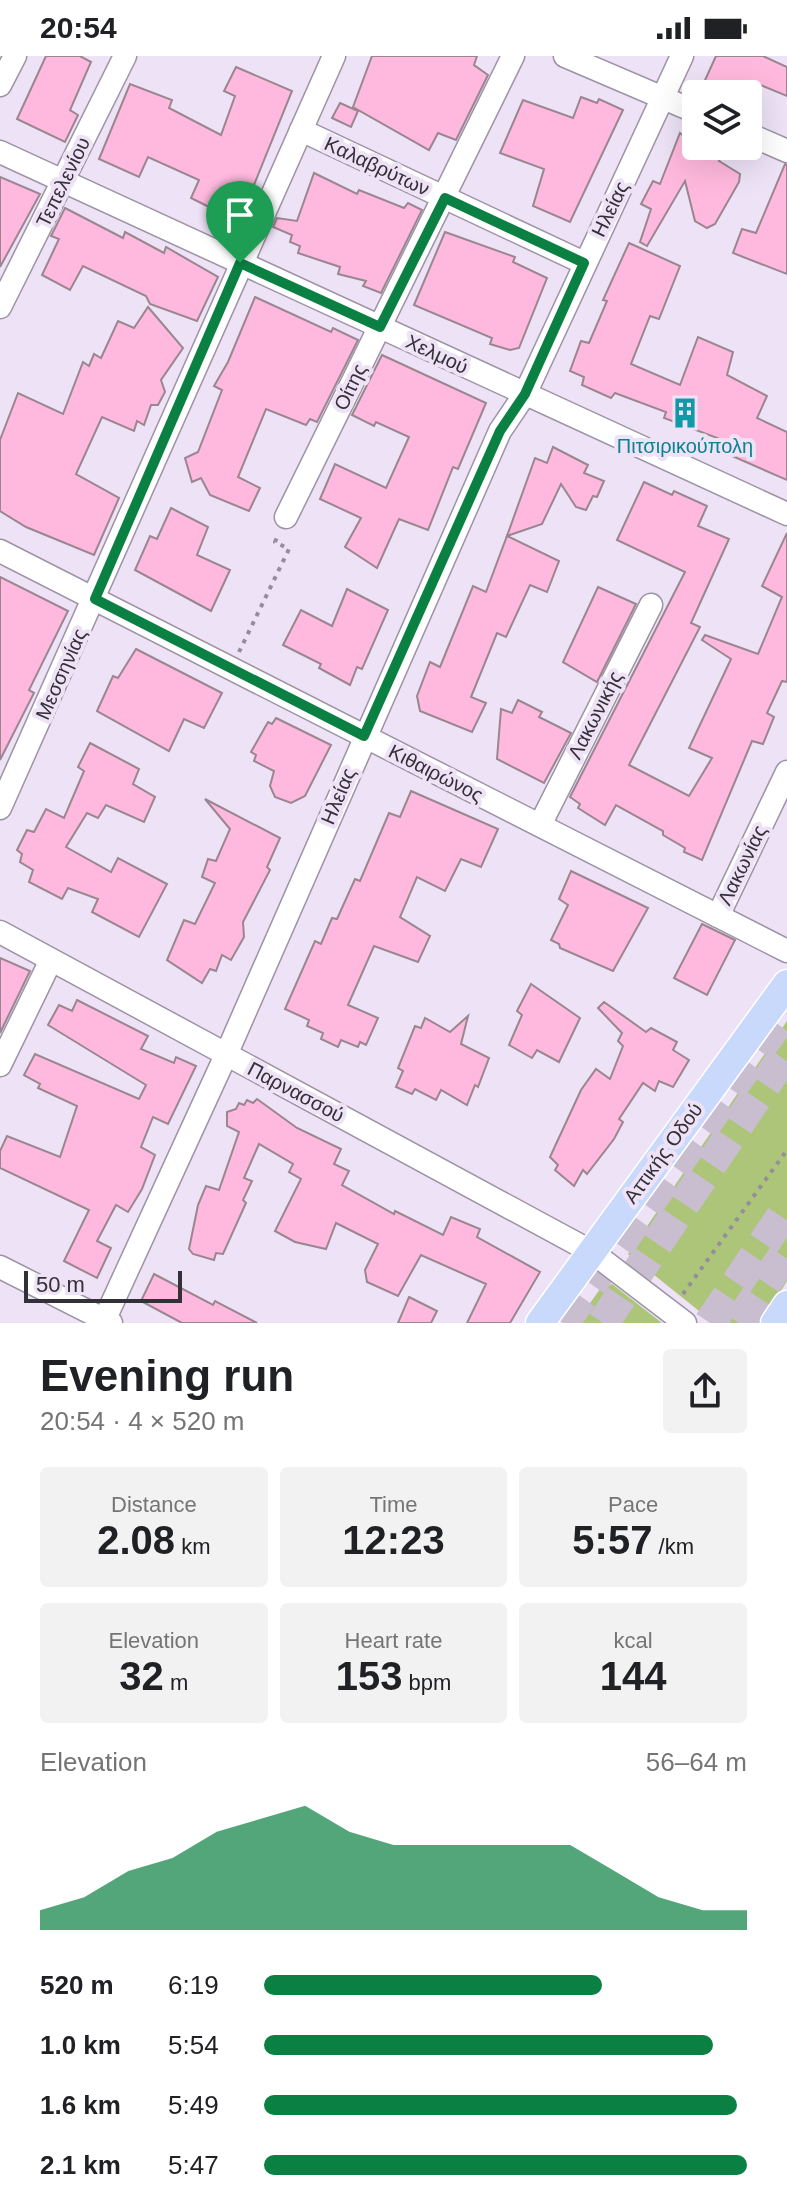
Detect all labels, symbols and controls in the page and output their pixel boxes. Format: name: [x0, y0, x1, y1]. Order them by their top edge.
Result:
text: 20:54: [40, 11, 117, 44]
map controls: [682, 80, 762, 160]
button: layers: [682, 80, 762, 160]
street label: Καλαβρύτων: [321, 132, 433, 200]
street label: Τεπελενίου: [32, 134, 94, 230]
street label: Ηλείας: [587, 177, 633, 240]
pin: [206, 181, 274, 263]
icon: arrive: [218, 193, 262, 237]
street label: Χελμού: [403, 330, 471, 378]
street label: Οίτης: [329, 360, 371, 414]
building icon: Πιτσιρικούπολη: [668, 396, 702, 430]
place label: Πιτσιρικούπολη: [617, 435, 753, 457]
street label: Μεσσηνίας: [31, 625, 91, 723]
street label: Λακωνικής: [564, 667, 627, 763]
street label: Κιθαιρώνος: [385, 740, 487, 806]
street label: Ηλείας: [316, 764, 360, 827]
street label: Λακωνίας: [713, 821, 771, 908]
street label: Παρνασσού: [244, 1057, 348, 1127]
street label: Αττικής Οδού: [619, 1099, 707, 1207]
scale bar: [24, 1267, 182, 1303]
text: 50 m: [36, 1272, 85, 1297]
button: share: [663, 1349, 747, 1433]
text: Evening run: [40, 1351, 294, 1400]
text: 20:54 · 4 × 520 m: [40, 1406, 245, 1436]
text: Distance: [111, 1492, 197, 1517]
text: Time: [369, 1492, 418, 1517]
text: Pace: [608, 1492, 658, 1517]
text: 2.08: [97, 1518, 175, 1562]
text: 12:23: [342, 1518, 445, 1562]
text: 5:57: [572, 1518, 652, 1562]
text: km: [175, 1534, 210, 1559]
text: /km: [652, 1534, 694, 1559]
text: Elevation: [109, 1628, 199, 1653]
text: Heart rate: [345, 1628, 442, 1653]
text: kcal: [614, 1628, 653, 1653]
text: 32: [119, 1654, 164, 1698]
text: 153: [336, 1654, 402, 1698]
text: 144: [600, 1654, 667, 1698]
text: m: [164, 1670, 188, 1695]
text: bpm: [402, 1670, 451, 1695]
text: Elevation: [40, 1747, 147, 1777]
text: 56–64 m: [646, 1747, 747, 1777]
text: 520 m: [40, 1970, 114, 2000]
text: 6:19: [168, 1970, 219, 2000]
text: 1.0 km: [40, 2030, 121, 2060]
text: 5:54: [168, 2030, 219, 2060]
text: 1.6 km: [40, 2090, 121, 2120]
text: 5:49: [168, 2090, 219, 2120]
text: 2.1 km: [40, 2150, 121, 2180]
text: 5:47: [168, 2150, 219, 2180]

